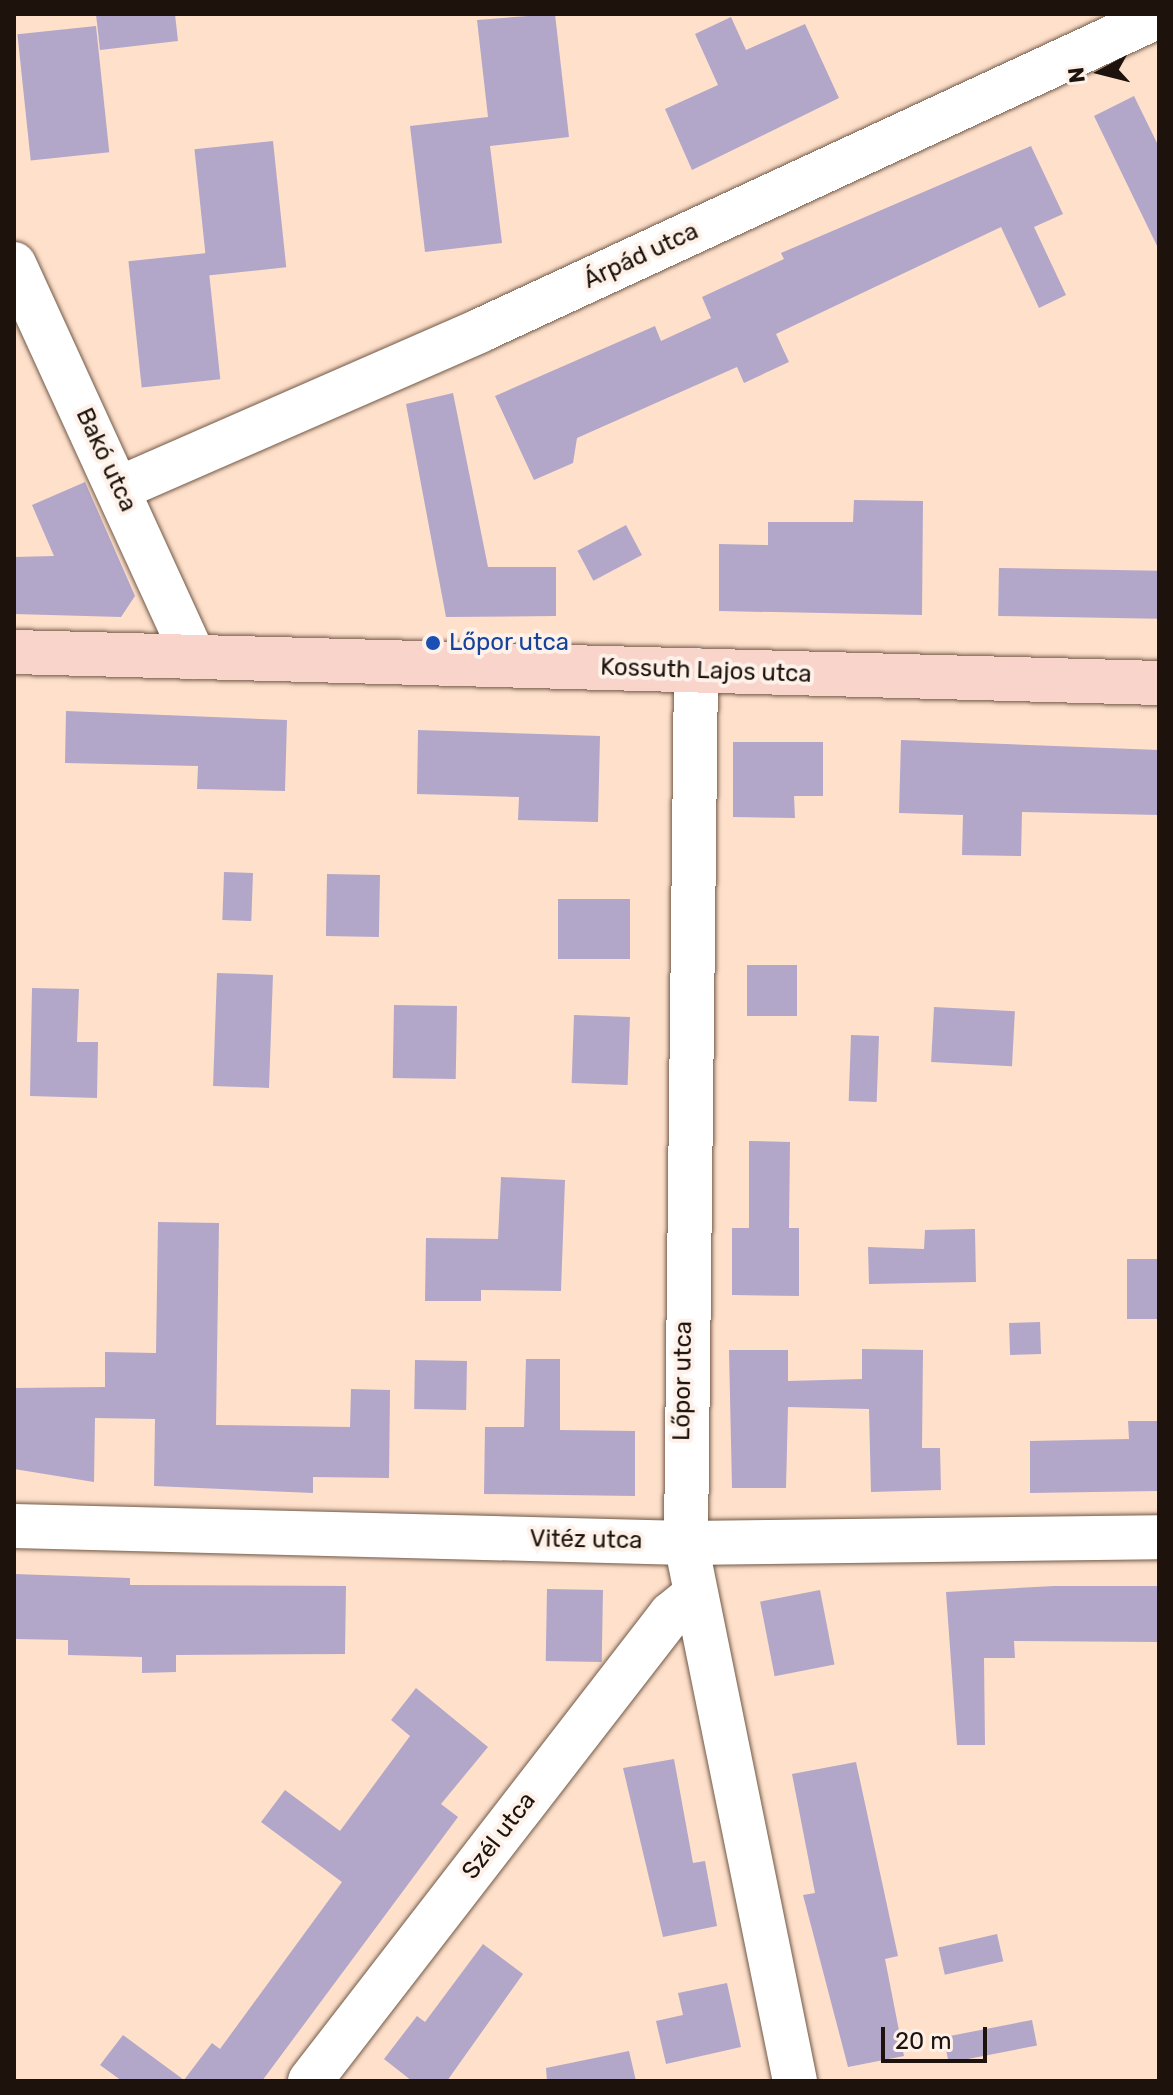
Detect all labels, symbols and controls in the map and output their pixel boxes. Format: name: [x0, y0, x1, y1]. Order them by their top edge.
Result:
north arrow: [1061, 32, 1141, 112]
text: N: [1062, 65, 1091, 84]
street label: Árpád utca: [579, 217, 703, 295]
street label: Bakó utca: [69, 404, 143, 516]
place label: Lőpor utca: [449, 629, 569, 657]
marker: Lőpor utca: [424, 634, 442, 652]
street label: Kossuth Lajos utca: [600, 653, 812, 689]
street label: Lőpor utca: [668, 1321, 698, 1441]
street label: Vitéz utca: [529, 1525, 643, 1555]
street label: Szél utca: [456, 1787, 542, 1885]
scale bar: [885, 2011, 991, 2061]
text: 20 m: [895, 2027, 952, 2055]

